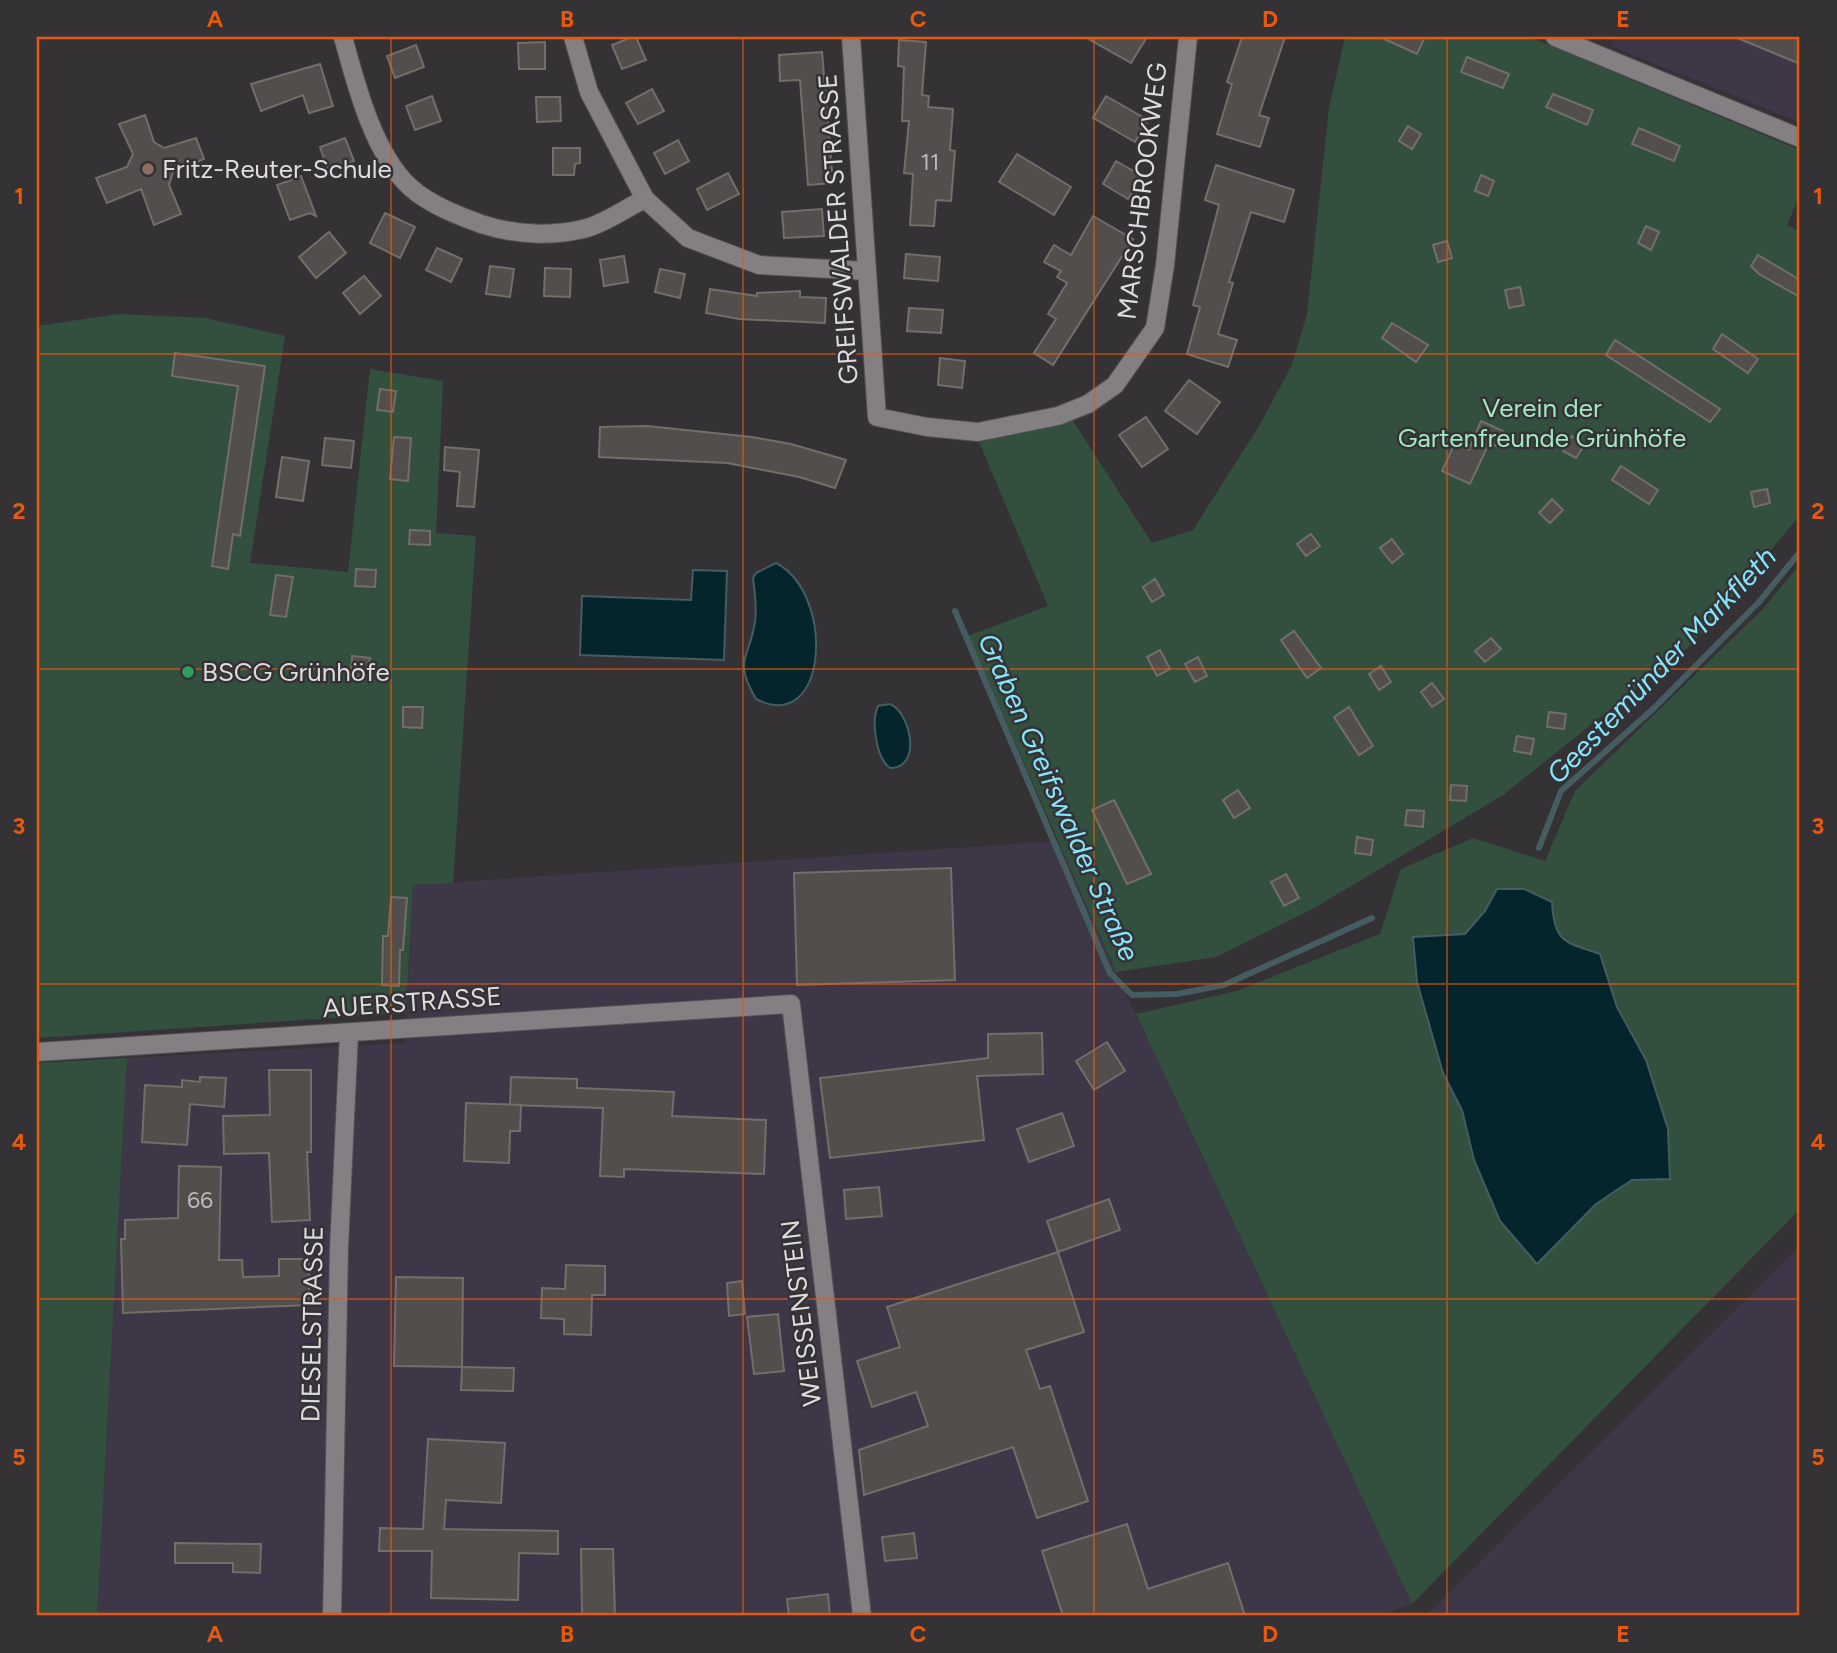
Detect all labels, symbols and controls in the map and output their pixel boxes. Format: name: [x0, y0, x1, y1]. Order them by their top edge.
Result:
text: A: [207, 5, 224, 33]
text: B: [560, 5, 574, 33]
text: C: [910, 5, 927, 33]
text: D: [1262, 5, 1278, 33]
text: E: [1616, 5, 1630, 33]
street label: MARSCHBROOKWEG: [1110, 61, 1174, 321]
street label: GREIFSWALDER STRASSE: [811, 73, 865, 385]
house number: 11: [921, 148, 940, 176]
place label: Fritz-Reuter-Schule: [162, 153, 392, 185]
marker: Fritz-Reuter-Schule: [140, 161, 156, 177]
text: 1: [14, 182, 24, 210]
text: 1: [1813, 182, 1823, 210]
park label: Verein der Gartenfreunde Grünhöfe: [1398, 392, 1686, 454]
text: 2: [12, 497, 26, 525]
text: 2: [1811, 497, 1825, 525]
water label: Geestemünder Markfleth: [1539, 540, 1783, 790]
water label: Graben Greifswalder Straße: [971, 628, 1147, 966]
place label: BSCG Grünhöfe: [202, 656, 390, 688]
marker: BSCG Grünhöfe: [180, 664, 196, 680]
text: 3: [13, 812, 25, 840]
text: 3: [1812, 812, 1824, 840]
street label: AUERSTRASSE: [321, 980, 503, 1024]
text: 4: [12, 1128, 26, 1156]
text: 4: [1811, 1128, 1825, 1156]
house number: 66: [187, 1186, 213, 1214]
street label: WEISSENSTEIN: [774, 1218, 828, 1408]
street label: DIESELSTRASSE: [294, 1225, 330, 1423]
text: 5: [12, 1443, 26, 1471]
text: 5: [1811, 1443, 1825, 1471]
text: A: [207, 1620, 224, 1648]
text: B: [560, 1620, 574, 1648]
text: C: [910, 1620, 927, 1648]
text: D: [1262, 1620, 1278, 1648]
text: E: [1616, 1620, 1630, 1648]

